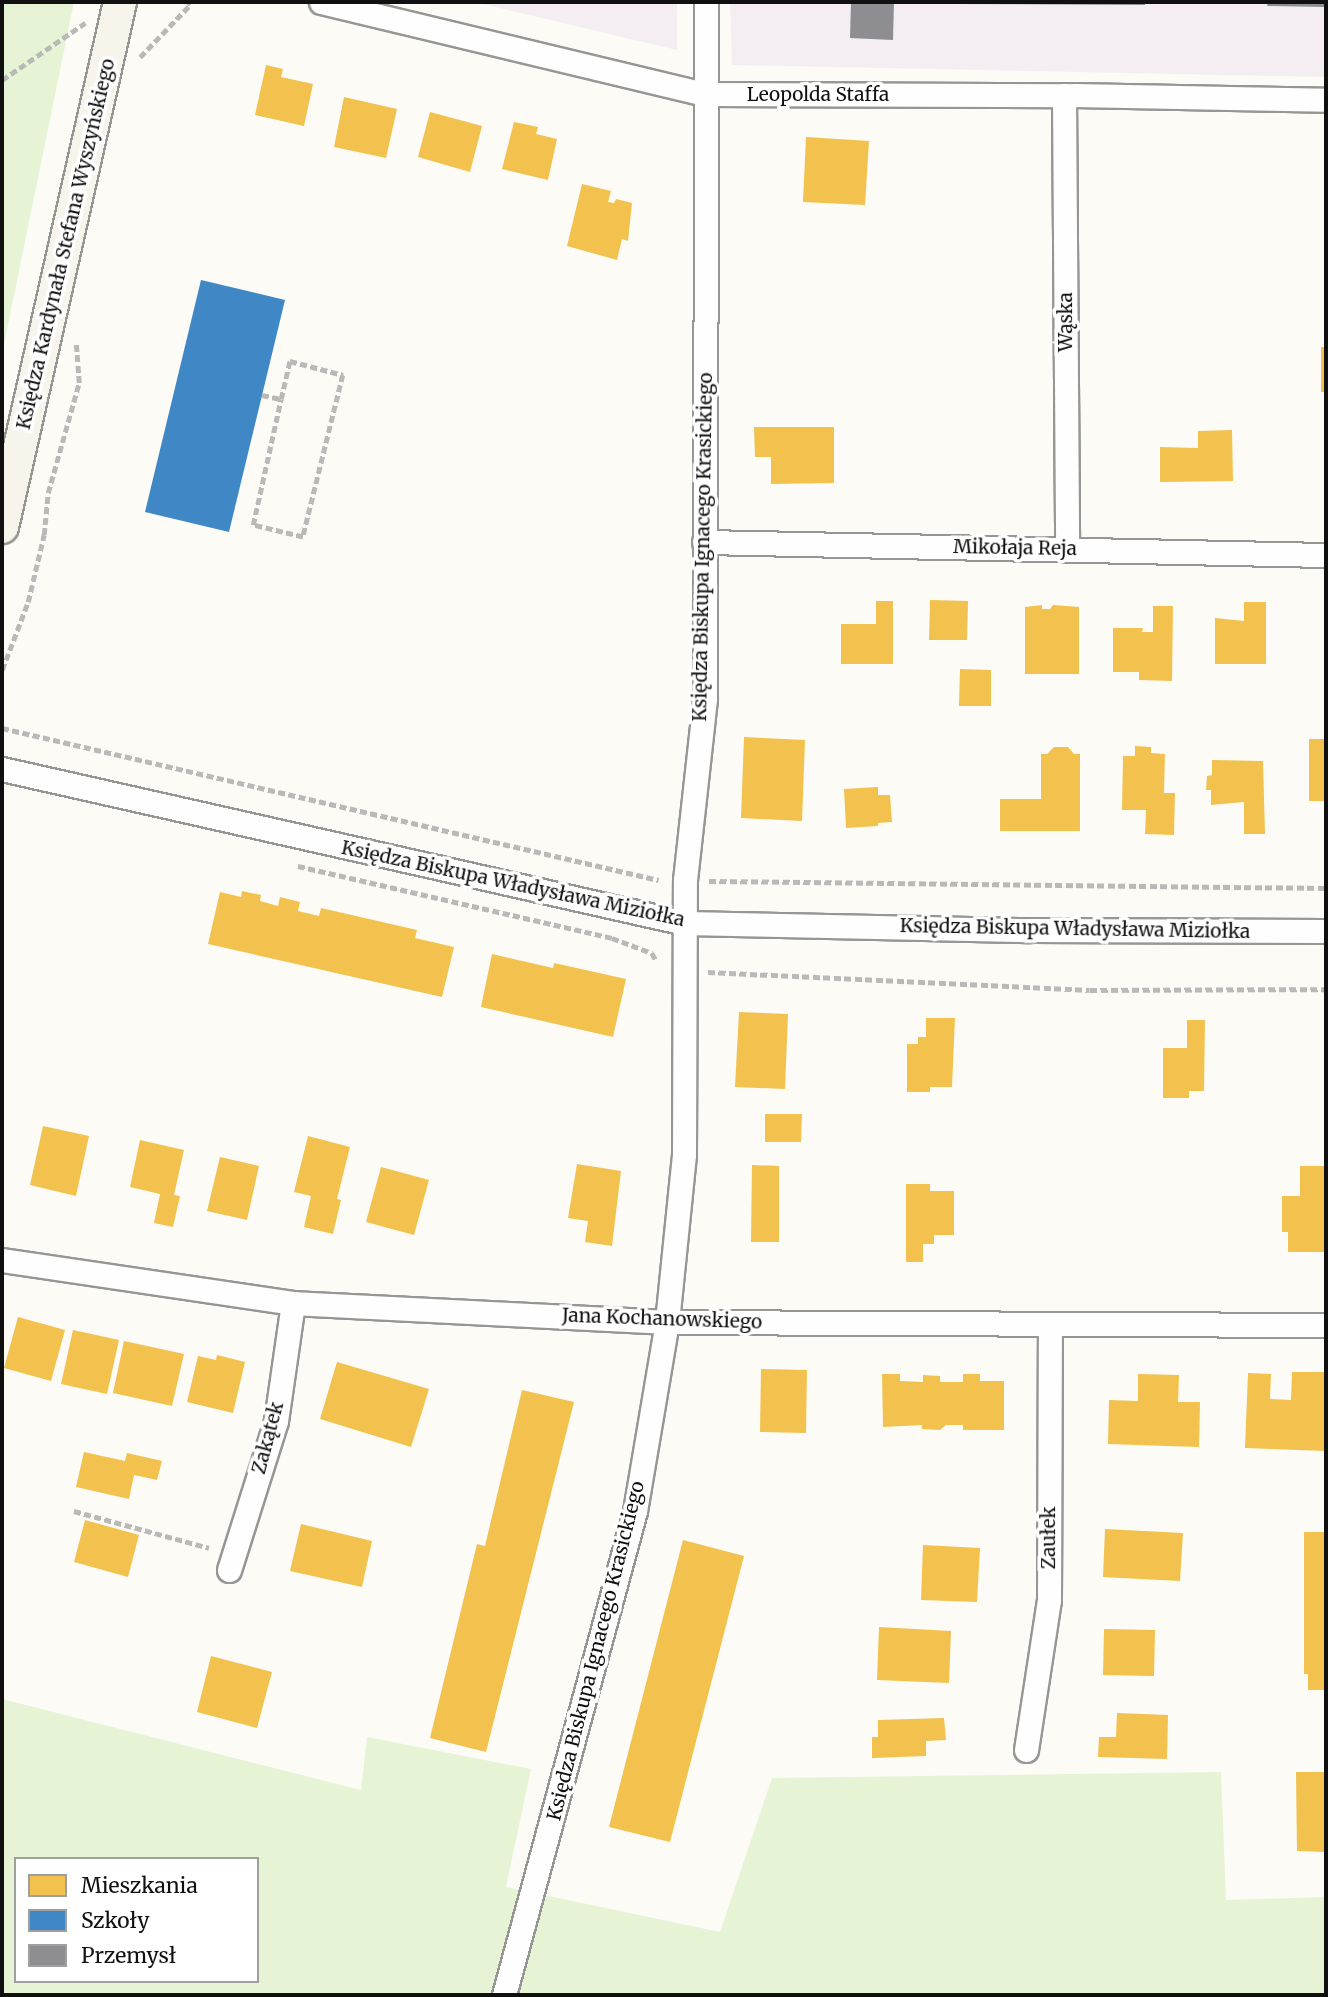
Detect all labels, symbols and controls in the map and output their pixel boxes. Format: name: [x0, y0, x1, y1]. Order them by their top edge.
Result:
street label: Księdza Kardynała Stefana Wyszyńskiego: [12, 56, 120, 432]
street label: Leopolda Staffa: [747, 84, 889, 106]
street label: Wąska: [1055, 292, 1077, 352]
street label: Księdza Biskupa Ignacego Krasickiego: [689, 372, 717, 722]
street label: Mikołaja Reja: [953, 536, 1077, 560]
street label: Księdza Biskupa Władysława Miziołka: [339, 836, 687, 932]
street label: Księdza Biskupa Władysława Miziołka: [900, 915, 1250, 943]
street label: Jana Kochanowskiego: [562, 1304, 762, 1334]
street label: Zakątek: [247, 1399, 289, 1477]
street label: Księdza Biskupa Ignacego Krasickiego: [543, 1479, 649, 1823]
street label: Zaułek: [1038, 1507, 1060, 1569]
legend: [14, 1857, 259, 1983]
text: Mieszkania: [81, 1872, 198, 1899]
text: Szkoły: [81, 1907, 150, 1934]
text: Przemysł: [81, 1942, 176, 1969]

